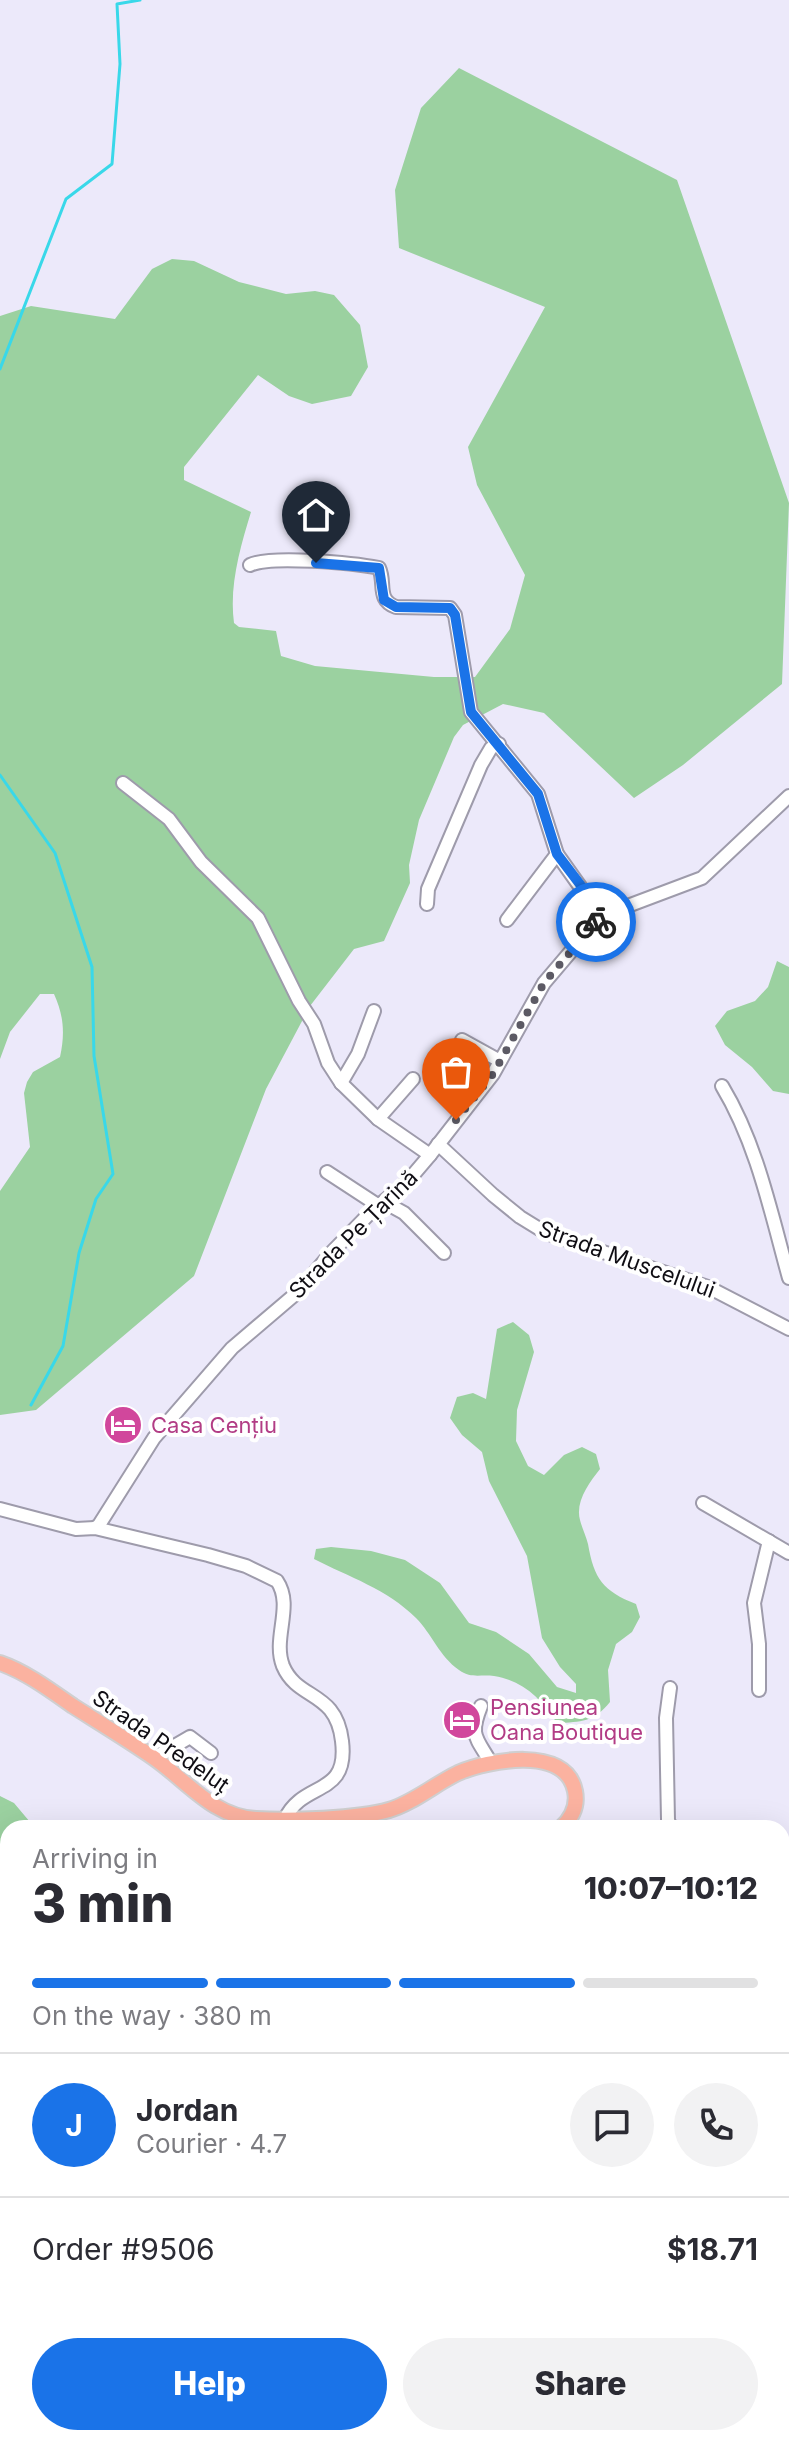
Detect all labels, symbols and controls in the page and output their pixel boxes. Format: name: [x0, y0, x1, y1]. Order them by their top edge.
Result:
pin: [282, 481, 350, 563]
icon: home: [294, 493, 338, 537]
courier: [556, 882, 636, 962]
icon: bike: [574, 900, 618, 944]
pin: [422, 1038, 490, 1120]
icon: bag: [434, 1050, 478, 1094]
street label: Strada Pe Țarină: [283, 1164, 423, 1304]
street label: Strada Muscelului: [535, 1215, 719, 1303]
hotel icon: Casa Cențiu: [102, 1404, 144, 1446]
place label: Casa Cențiu: [151, 1412, 277, 1439]
street label: Strada Predeluț: [87, 1684, 234, 1799]
place label: Pensiunea Oana Boutique: [490, 1694, 643, 1745]
hotel icon: Pensiunea Oana Boutique: [441, 1699, 483, 1741]
text: Arriving in: [32, 1843, 158, 1874]
text: 10:07–10:12: [584, 1870, 758, 1906]
text: 3 min: [32, 1872, 174, 1935]
text: On the way · 380 m: [32, 2000, 272, 2031]
button: chat: [570, 2083, 654, 2167]
button: phone: [674, 2083, 758, 2167]
text: Jordan: [136, 2092, 238, 2128]
text: J: [65, 2107, 83, 2143]
text: Courier · 4.7: [136, 2128, 287, 2159]
text: Order #9506: [32, 2231, 215, 2267]
text: $18.71: [667, 2231, 758, 2267]
button: Help: [32, 2338, 387, 2430]
button: Share: [403, 2338, 758, 2430]

